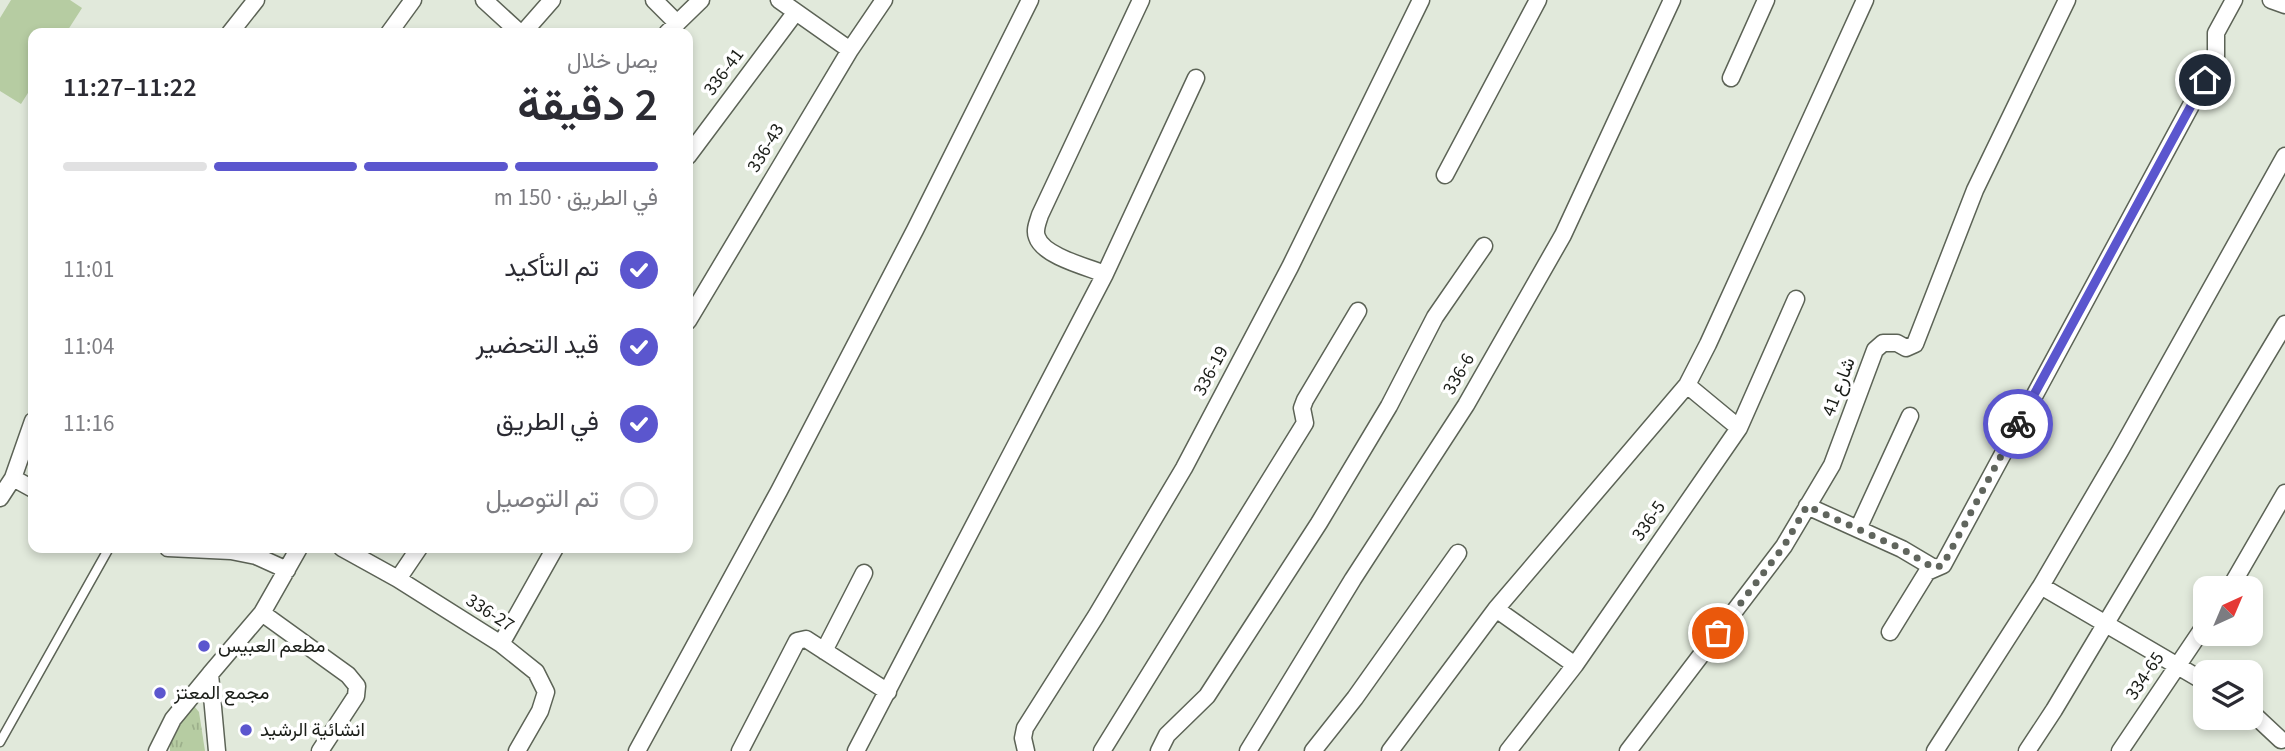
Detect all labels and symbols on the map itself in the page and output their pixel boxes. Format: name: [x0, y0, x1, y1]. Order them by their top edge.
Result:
street label: 336-41: [697, 43, 751, 101]
pin: [2175, 50, 2235, 110]
street label: 336-43: [741, 118, 791, 178]
street label: 336-19: [1187, 341, 1235, 401]
street label: 336-6: [1436, 348, 1482, 400]
street label: شارع 41: [1815, 354, 1863, 420]
courier: [1983, 389, 2053, 459]
street label: 336-5: [1625, 495, 1673, 547]
north arrow: [2193, 576, 2263, 646]
street label: 336-27: [460, 587, 520, 639]
pin: [1688, 603, 1748, 663]
place label: مطعم العبيس: [218, 633, 325, 660]
marker: مطعم العبيس: [196, 638, 212, 654]
street label: 334-65: [2119, 646, 2171, 706]
place label: مجمع المعتز: [173, 680, 269, 707]
marker: مجمع المعتز: [152, 685, 168, 701]
place label: انشائية الرشيد: [260, 717, 365, 744]
marker: انشائية الرشيد: [238, 722, 254, 738]

